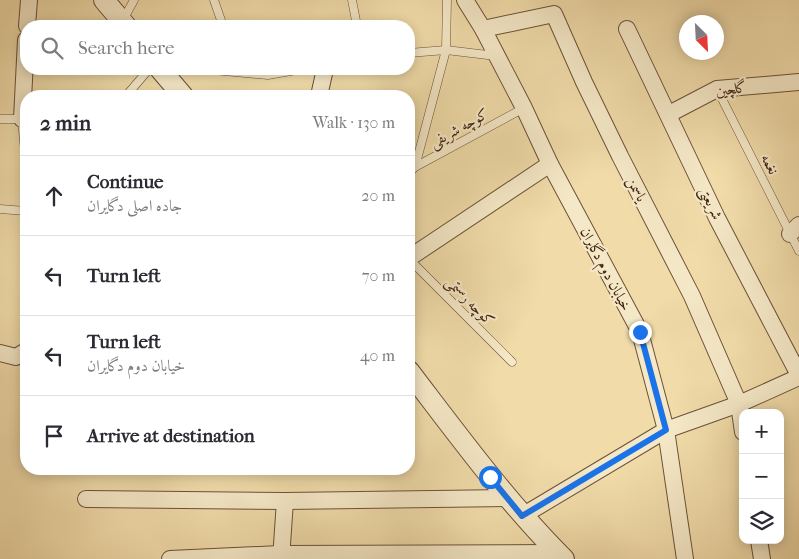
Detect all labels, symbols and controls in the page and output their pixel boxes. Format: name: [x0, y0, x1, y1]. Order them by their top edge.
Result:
north arrow: [679, 15, 724, 60]
search box: [20, 20, 415, 75]
icon: search: [38, 34, 66, 62]
text: Search here: [78, 37, 174, 59]
street label: گلچین: [714, 78, 748, 101]
street label: کوچه شریفی: [426, 104, 493, 153]
text: 2 min: [40, 111, 91, 135]
text: Walk · 130 m: [312, 113, 395, 132]
street label: نغمه: [757, 151, 783, 178]
text: Continue: [87, 171, 163, 193]
street label: یاسمن: [622, 173, 651, 206]
icon: ahead: [40, 182, 68, 210]
street label: شریعتی: [694, 184, 727, 223]
text: 20 m: [361, 186, 395, 205]
text: جاده اصلی دگایران: [87, 196, 182, 215]
street label: خیابان دوم دگایران: [573, 224, 636, 316]
icon: left: [40, 262, 68, 290]
text: Turn left: [87, 265, 161, 287]
text: 70 m: [362, 266, 395, 285]
street label: کوچه رستمی: [440, 273, 498, 331]
route end: [629, 321, 652, 344]
text: Turn left: [87, 331, 161, 353]
icon: left: [40, 342, 68, 370]
text: 40 m: [360, 346, 395, 365]
text: خیابان دوم دگایران: [87, 356, 185, 375]
map controls: [739, 409, 784, 544]
button: +: [739, 409, 784, 454]
icon: arrive: [40, 422, 68, 450]
text: Arrive at destination: [87, 425, 255, 447]
button: −: [739, 454, 784, 499]
route start: [479, 466, 502, 489]
button: layers: [739, 499, 784, 544]

